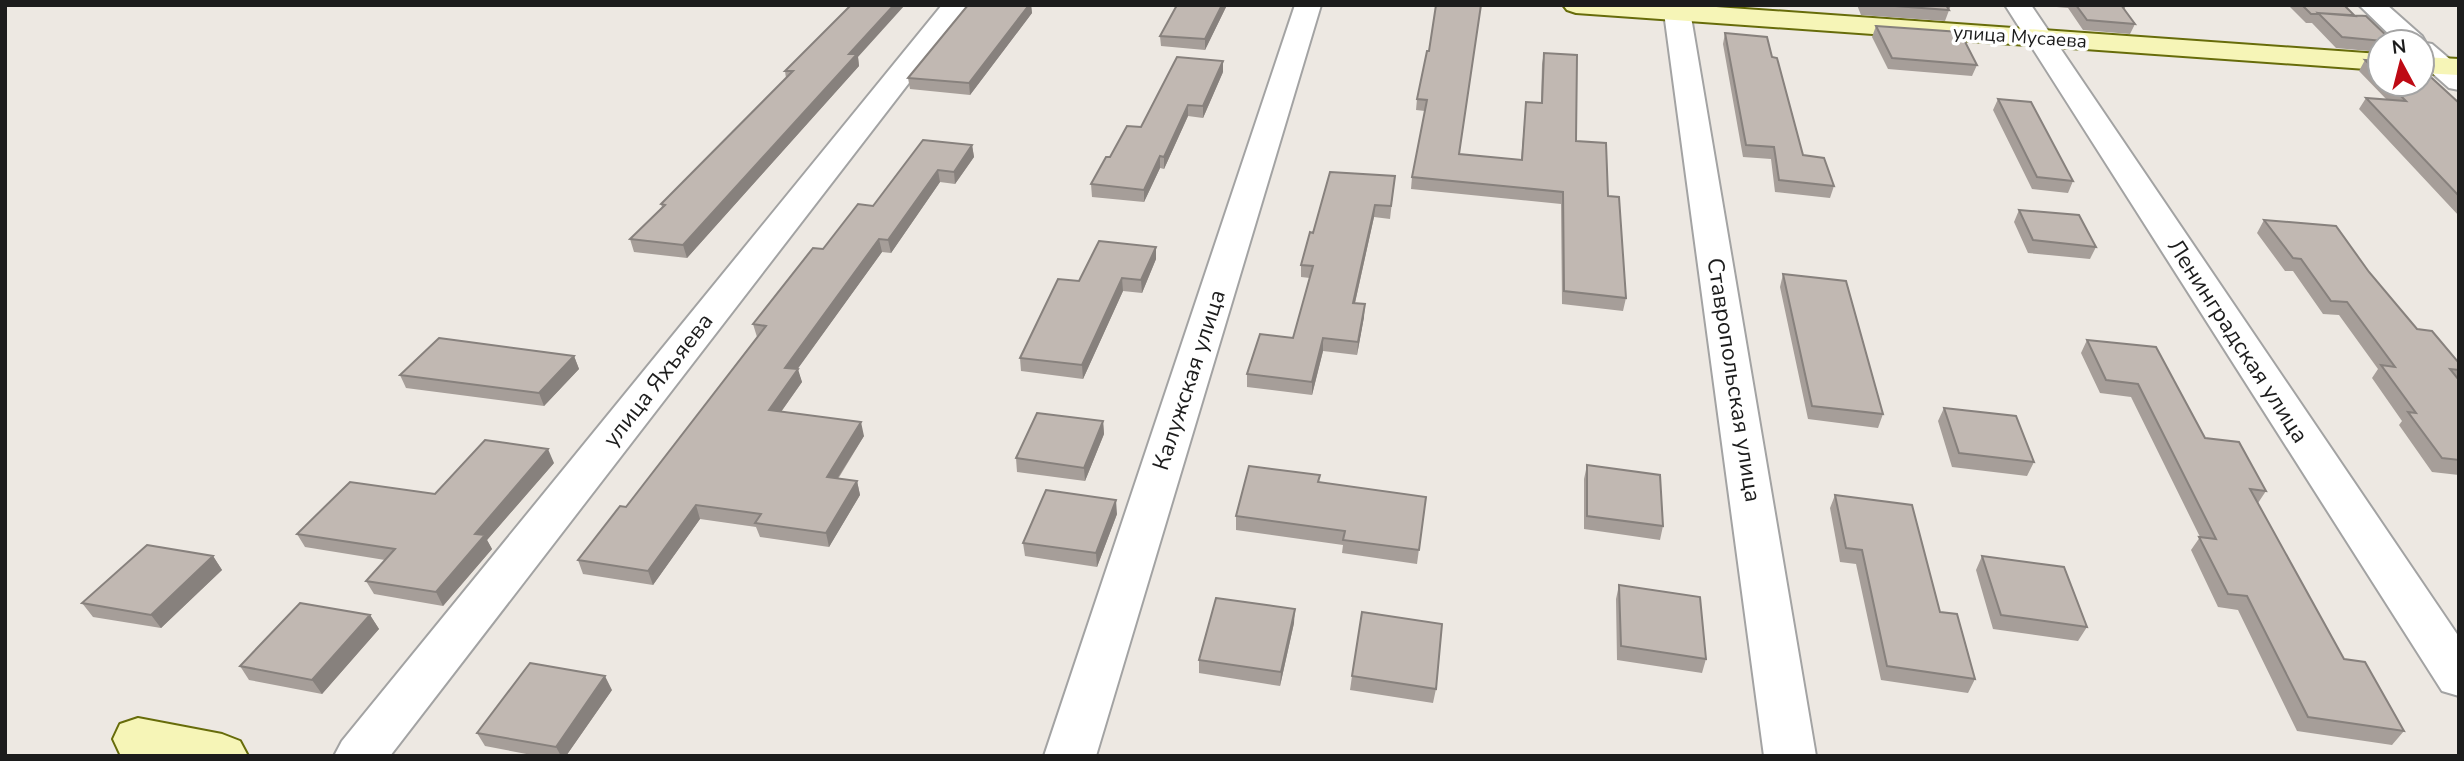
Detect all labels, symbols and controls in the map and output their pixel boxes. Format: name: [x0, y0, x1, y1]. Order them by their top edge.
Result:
street label: улица Мусаева: [1952, 19, 2088, 55]
north arrow: [2366, 28, 2436, 98]
text: N: [2390, 33, 2408, 61]
street label: Ленинградская улица: [2160, 233, 2316, 449]
street label: Ставропольская улица: [1699, 256, 1769, 504]
street label: Калужская улица: [1145, 286, 1233, 474]
street label: улица Яхъяева: [596, 307, 720, 453]

